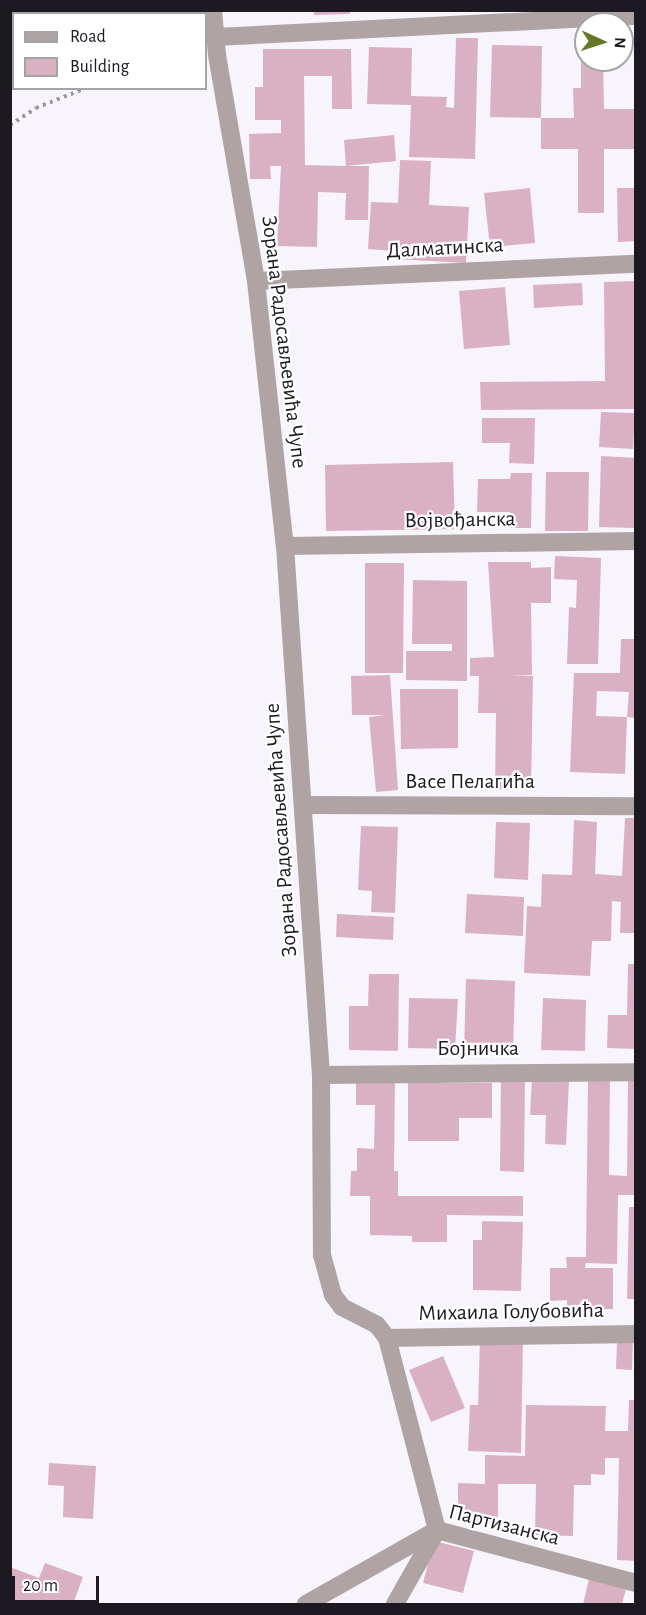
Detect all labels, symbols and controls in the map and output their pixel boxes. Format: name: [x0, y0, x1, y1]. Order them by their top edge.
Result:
legend: [12, 12, 207, 90]
north arrow: [574, 12, 634, 72]
text: Road: [70, 28, 106, 46]
text: N: [612, 37, 628, 49]
text: Building: [70, 58, 129, 76]
street label: Зорана Радосављевића Чупе: [255, 214, 313, 470]
street label: Далматинска: [386, 232, 504, 264]
street label: Војвођанска: [404, 506, 516, 534]
street label: Зорана Радосављевића Чупе: [259, 702, 303, 958]
street label: Васе Пелагића: [405, 769, 535, 795]
street label: Бојничка: [437, 1036, 519, 1062]
street label: Михаила Голубовића: [418, 1297, 604, 1327]
street label: Партизанска: [446, 1498, 562, 1552]
scale bar: [15, 1564, 102, 1602]
text: 20 m: [23, 1577, 58, 1595]

